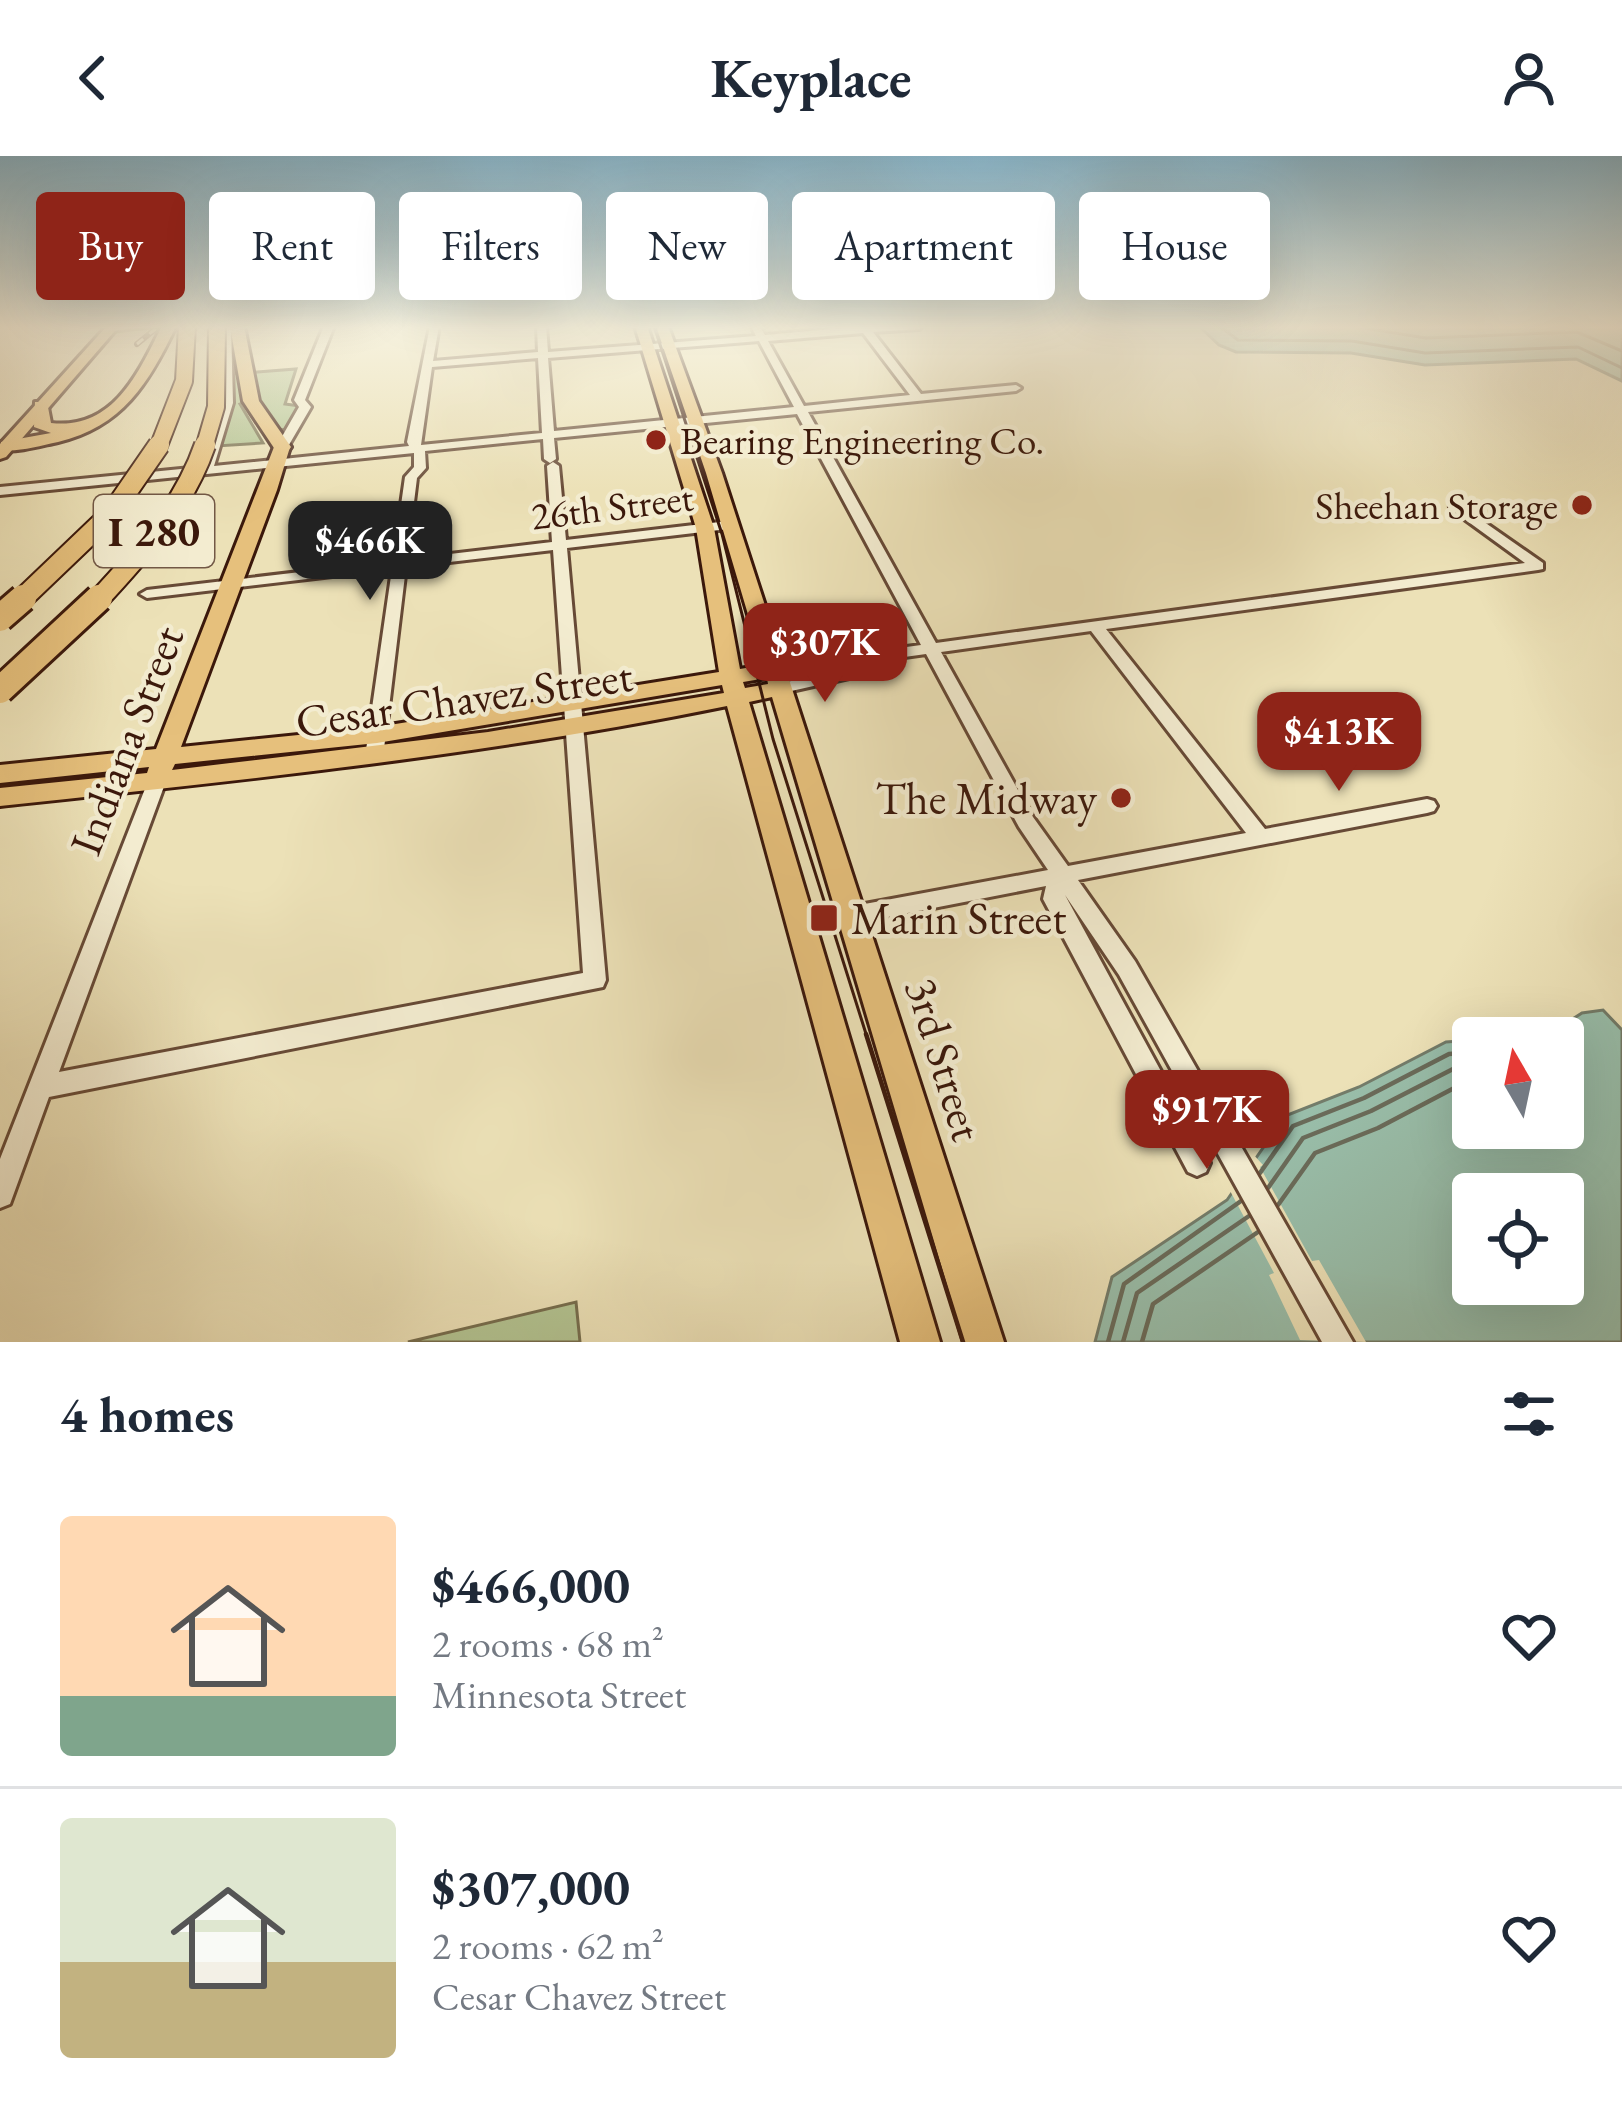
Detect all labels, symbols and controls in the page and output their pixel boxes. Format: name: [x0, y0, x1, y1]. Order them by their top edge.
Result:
text: Keyplace: [710, 43, 912, 113]
icon: back: [60, 45, 126, 111]
icon: person: [1496, 45, 1562, 111]
chip: Buy: [36, 192, 185, 300]
chip: Rent: [209, 192, 375, 300]
chip: Filters: [399, 192, 582, 300]
chip: New: [606, 192, 768, 300]
chip: Apartment: [792, 192, 1055, 300]
chip: House: [1079, 192, 1270, 300]
place label: Bearing Engineering Co.: [680, 415, 1044, 466]
marker: Bearing Engineering Co.: [643, 427, 669, 453]
street label: 26th Street: [528, 471, 696, 542]
place label: Sheehan Storage: [1315, 480, 1558, 531]
marker: Sheehan Storage: [1569, 492, 1595, 518]
road number: I 280: [94, 495, 214, 567]
pin: $466K: [286, 501, 454, 603]
text: $466K: [315, 514, 425, 565]
pin: $307K: [741, 603, 909, 705]
text: $307K: [770, 616, 880, 667]
street label: Indiana Street: [56, 617, 196, 863]
street label: Cesar Chavez Street: [292, 646, 636, 750]
pin: $413K: [1255, 692, 1423, 794]
text: $413K: [1284, 705, 1394, 756]
place label: The Midway: [875, 769, 1097, 827]
marker: The Midway: [1108, 785, 1134, 811]
place label: Marin Street: [851, 889, 1066, 947]
marker: Marin Street: [808, 902, 840, 934]
street label: 3rd Street: [893, 971, 997, 1147]
north arrow: [1452, 1017, 1584, 1149]
map controls: [1452, 1017, 1584, 1305]
pin: $917K: [1123, 1070, 1291, 1172]
text: $917K: [1152, 1083, 1262, 1134]
button: locate: [1452, 1173, 1584, 1305]
text: 4 homes: [60, 1381, 234, 1447]
icon: filters: [1496, 1381, 1562, 1447]
text: $466,000: [432, 1552, 630, 1618]
icon: home: [156, 1564, 300, 1708]
icon: heart: [1496, 1603, 1562, 1669]
text: 2 rooms · 68 m²: [432, 1618, 664, 1669]
text: Minnesota Street: [432, 1669, 686, 1720]
text: $307,000: [432, 1854, 630, 1920]
icon: home: [156, 1866, 300, 2010]
icon: heart: [1496, 1905, 1562, 1971]
text: 2 rooms · 62 m²: [432, 1920, 664, 1971]
text: Cesar Chavez Street: [432, 1971, 726, 2022]

